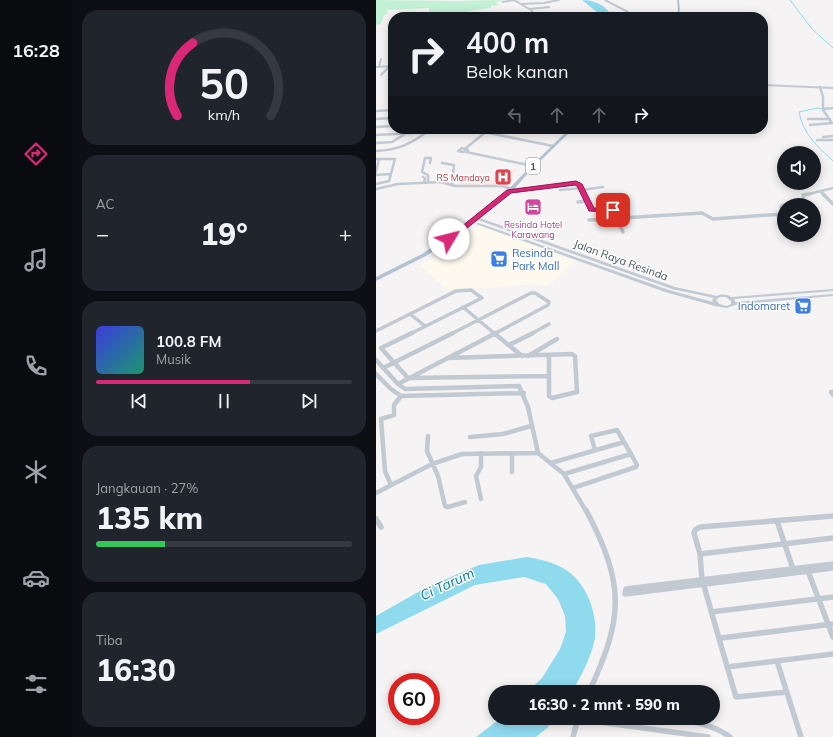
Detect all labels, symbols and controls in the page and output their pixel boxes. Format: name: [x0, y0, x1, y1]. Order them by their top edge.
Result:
text: 400 m: [466, 25, 549, 60]
icon: right: [400, 28, 452, 80]
text: 16:28: [12, 39, 60, 62]
text: 50: [199, 57, 249, 109]
text: Belok kanan: [466, 60, 568, 83]
icon: left: [504, 104, 526, 126]
icon: ahead: [546, 104, 568, 126]
icon: ahead: [588, 104, 610, 126]
icon: right: [630, 104, 652, 126]
text: km/h: [208, 105, 240, 123]
icon: directions: [22, 140, 50, 168]
map controls: [777, 146, 821, 242]
button: sound: [777, 146, 821, 190]
road number: 1: [526, 158, 540, 174]
hospital icon: RS Mandaya: [493, 167, 513, 187]
place label: RS Mandaya: [437, 172, 490, 184]
pin: [596, 193, 630, 227]
text: AC: [96, 196, 114, 212]
hotel icon: Resinda Hotel Karawang: [523, 197, 543, 217]
button: layers: [777, 198, 821, 242]
icon: arrive: [602, 199, 624, 221]
text: 19°: [200, 215, 248, 253]
position arrow: [428, 218, 470, 260]
place label: Resinda Hotel Karawang: [504, 219, 562, 240]
text: −: [96, 220, 109, 248]
text: +: [339, 220, 352, 248]
street label: Jalan Raya Resinda: [572, 236, 670, 284]
icon: music: [22, 246, 50, 274]
place label: Resinda Park Mall: [512, 246, 559, 273]
supermarket icon: Resinda Park Mall: [489, 249, 509, 269]
supermarket icon: Indomaret: [793, 296, 813, 316]
place label: Indomaret: [738, 299, 790, 313]
text: 100.8 FM: [156, 332, 221, 351]
text: Musik: [156, 351, 191, 367]
icon: phone: [22, 352, 50, 380]
icon: previous: [128, 390, 150, 412]
icon: pause: [213, 390, 235, 412]
icon: next: [298, 390, 320, 412]
icon: climate: [22, 458, 50, 486]
text: Jangkauan · 27%: [96, 480, 198, 496]
text: 135 km: [96, 499, 203, 537]
icon: car: [22, 564, 50, 592]
water label: Ci Tarum: [417, 564, 477, 604]
text: Tiba: [96, 632, 123, 648]
text: 16:30: [96, 651, 176, 689]
icon: filters: [22, 670, 50, 698]
speed limit sign: 60: [388, 673, 440, 725]
text: 16:30 · 2 mnt · 590 m: [528, 695, 680, 714]

